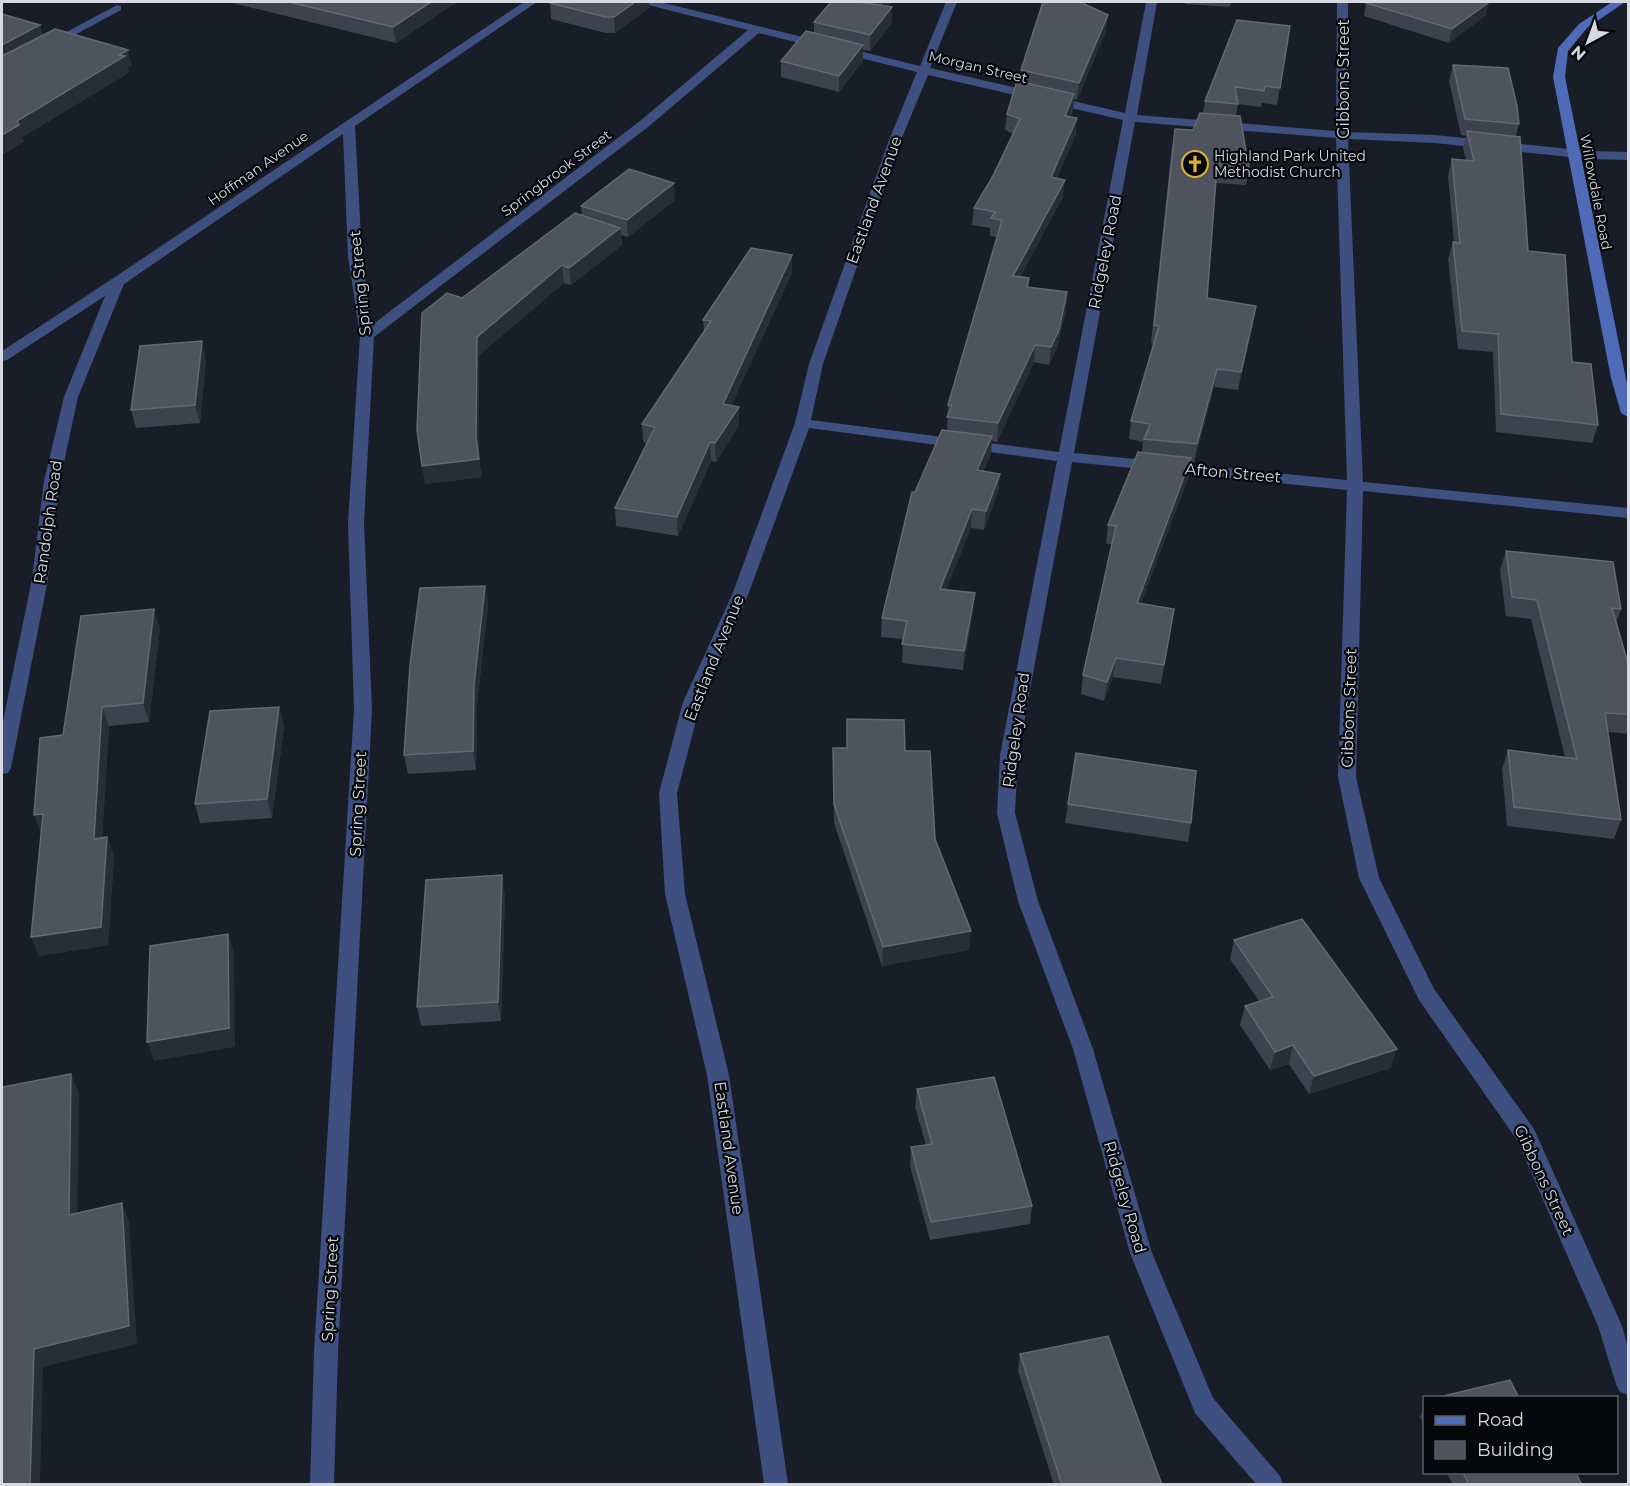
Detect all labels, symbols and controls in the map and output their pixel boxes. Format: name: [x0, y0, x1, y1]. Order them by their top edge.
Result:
north arrow: [1558, 12, 1618, 72]
street label: Gibbons Street: [1334, 19, 1353, 139]
text: N: [1567, 42, 1590, 64]
street label: Morgan Street: [927, 47, 1029, 87]
street label: Springbrook Street: [497, 126, 615, 220]
street label: Hoffman Avenue: [204, 127, 312, 209]
street label: Willowdale Road: [1576, 133, 1616, 251]
street label: Eastland Avenue: [842, 134, 906, 266]
place label: Highland Park United Methodist Church: [1214, 147, 1366, 181]
church icon: Highland Park United Methodist Church: [1180, 149, 1210, 179]
street label: Ridgeley Road: [1085, 193, 1125, 311]
street label: Spring Street: [345, 229, 375, 337]
street label: Randolph Road: [30, 459, 66, 585]
street label: Afton Street: [1184, 459, 1282, 487]
street label: Eastland Avenue: [680, 592, 748, 724]
street label: Gibbons Street: [1337, 647, 1361, 768]
street label: Ridgeley Road: [999, 671, 1033, 789]
street label: Spring Street: [346, 750, 370, 857]
street label: Eastland Avenue: [710, 1080, 748, 1216]
street label: Gibbons Street: [1510, 1122, 1578, 1239]
street label: Ridgeley Road: [1100, 1139, 1150, 1255]
street label: Spring Street: [318, 1235, 342, 1342]
legend: [1423, 1396, 1618, 1474]
text: Road: [1477, 1409, 1524, 1431]
text: Building: [1477, 1439, 1554, 1461]

